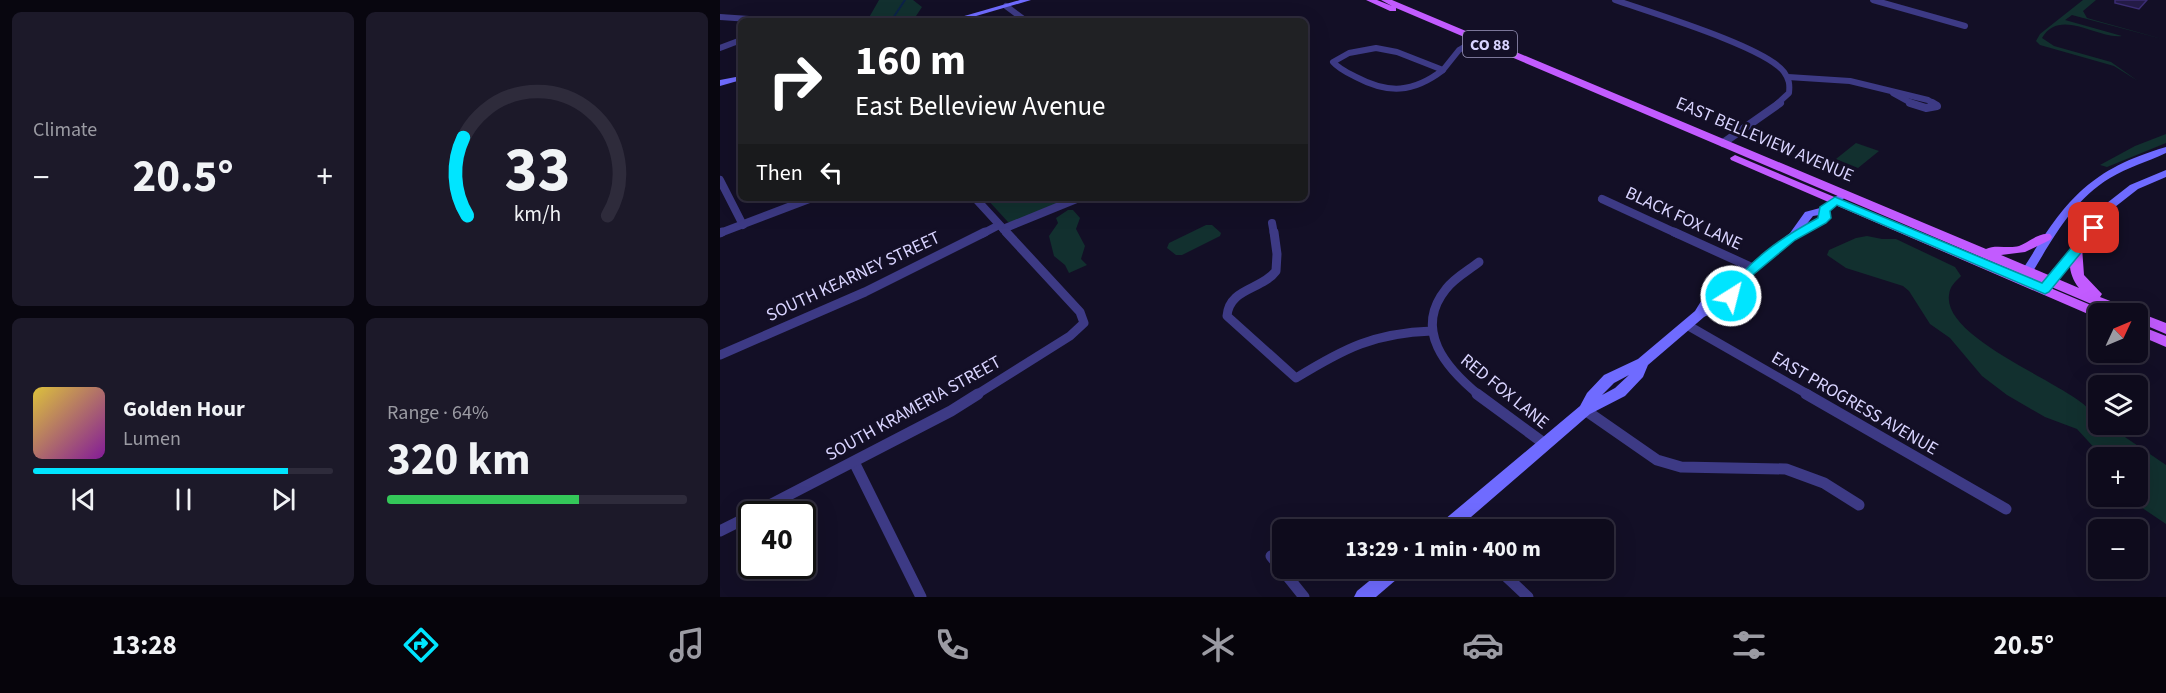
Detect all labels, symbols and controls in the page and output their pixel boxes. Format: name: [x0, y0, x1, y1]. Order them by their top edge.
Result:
text: 160 m: [855, 31, 966, 91]
road number: CO 88: [1463, 31, 1517, 57]
icon: right: [756, 42, 834, 120]
text: East Belleview Avenue: [855, 87, 1106, 126]
street label: EAST BELLEVIEW AVENUE: [1672, 91, 1858, 188]
text: Climate: [33, 116, 97, 144]
text: 33: [504, 126, 570, 215]
text: 20.5°: [132, 145, 234, 209]
text: −: [33, 154, 49, 201]
text: +: [317, 154, 333, 201]
icon: left: [815, 156, 848, 189]
text: Then: [756, 157, 803, 189]
street label: BLACK FOX LANE: [1621, 180, 1746, 256]
text: km/h: [513, 199, 561, 230]
pin: [2068, 202, 2119, 253]
icon: arrive: [2077, 211, 2110, 244]
street label: SOUTH KEARNEY STREET: [762, 225, 945, 328]
position arrow: [1699, 264, 1763, 328]
north arrow: [2088, 303, 2148, 363]
map controls: [2088, 303, 2148, 579]
street label: EAST PROGRESS AVENUE: [1767, 345, 1943, 461]
street label: RED FOX LANE: [1455, 348, 1554, 435]
street label: SOUTH KRAMERIA STREET: [821, 350, 1006, 467]
button: layers: [2088, 375, 2148, 435]
text: Golden Hour: [123, 393, 245, 425]
text: Range · 64%: [387, 399, 488, 427]
text: Lumen: [123, 425, 181, 453]
text: 320 km: [387, 428, 531, 492]
button: +: [2088, 447, 2148, 507]
icon: previous: [67, 483, 100, 516]
icon: pause: [167, 483, 200, 516]
icon: next: [267, 483, 300, 516]
speed limit sign: 40: [738, 501, 816, 579]
button: −: [2088, 519, 2148, 579]
text: 13:29 · 1 min · 400 m: [1345, 533, 1541, 565]
icon: directions: [400, 624, 442, 666]
icon: music: [666, 624, 708, 666]
icon: phone: [931, 624, 973, 666]
icon: climate: [1197, 624, 1239, 666]
icon: car: [1462, 624, 1504, 666]
icon: filters: [1728, 624, 1770, 666]
text: 13:28: [112, 626, 177, 665]
text: 20.5°: [1993, 626, 2054, 665]

